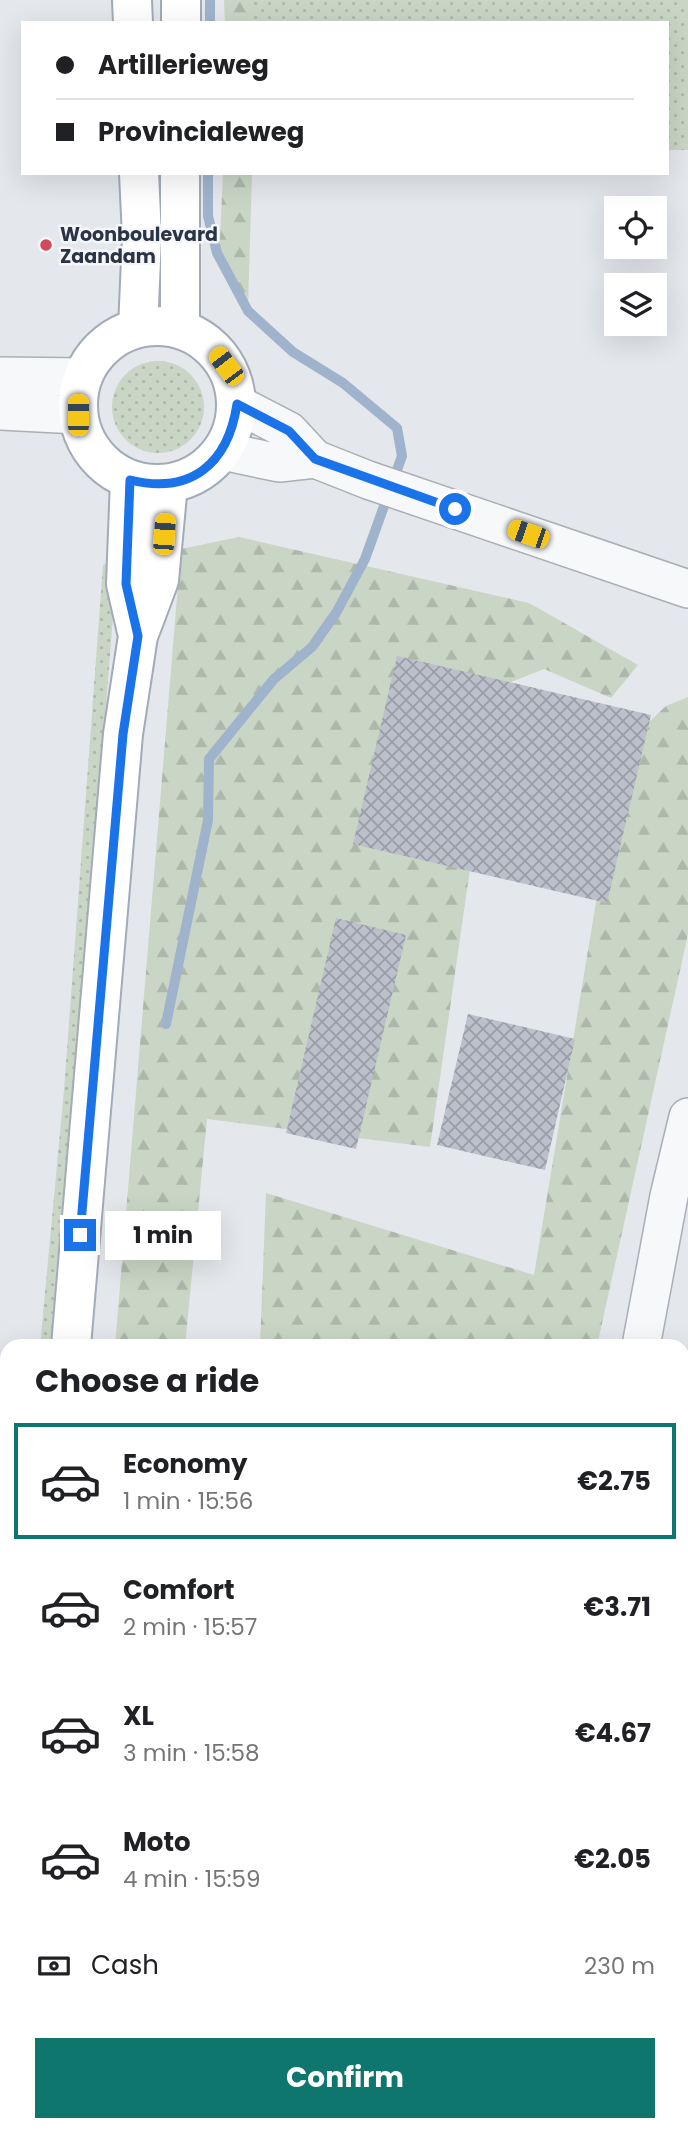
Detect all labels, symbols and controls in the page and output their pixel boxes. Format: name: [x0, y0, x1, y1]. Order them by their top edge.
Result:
text: Artillerieweg: [98, 47, 269, 83]
text: Provincialeweg: [98, 114, 304, 150]
map controls: [604, 196, 667, 336]
button: locate: [604, 196, 667, 259]
place label: Woonboulevard Zaandam: [60, 221, 218, 270]
marker: Woonboulevard Zaandam: [38, 237, 54, 253]
button: layers: [604, 273, 667, 336]
car: [205, 343, 248, 389]
car: [68, 394, 89, 436]
route start: [439, 493, 471, 525]
car: [153, 512, 176, 556]
car: [505, 517, 552, 551]
callout: 1 min: [104, 1210, 220, 1260]
route end: [64, 1219, 96, 1251]
text: 1 min: [133, 1219, 193, 1251]
text: Choose a ride: [35, 1358, 259, 1403]
text: Economy: [123, 1446, 247, 1482]
icon: car: [39, 1450, 102, 1513]
text: €2.75: [577, 1463, 651, 1499]
text: 1 min · 15:56: [123, 1485, 253, 1517]
text: Comfort: [123, 1572, 235, 1608]
icon: car: [39, 1576, 102, 1639]
text: €3.71: [584, 1589, 651, 1625]
text: 2 min · 15:57: [123, 1611, 257, 1643]
text: XL: [123, 1698, 154, 1734]
icon: car: [39, 1702, 102, 1765]
text: €4.67: [575, 1715, 651, 1751]
text: 3 min · 15:58: [123, 1737, 260, 1769]
text: Moto: [123, 1824, 191, 1860]
icon: car: [39, 1828, 102, 1891]
text: €2.05: [574, 1841, 651, 1877]
text: 4 min · 15:59: [123, 1863, 260, 1895]
icon: cash: [35, 1947, 73, 1985]
text: Cash: [91, 1947, 159, 1983]
text: 230 m: [584, 1950, 655, 1982]
button: Confirm: [35, 2038, 655, 2118]

